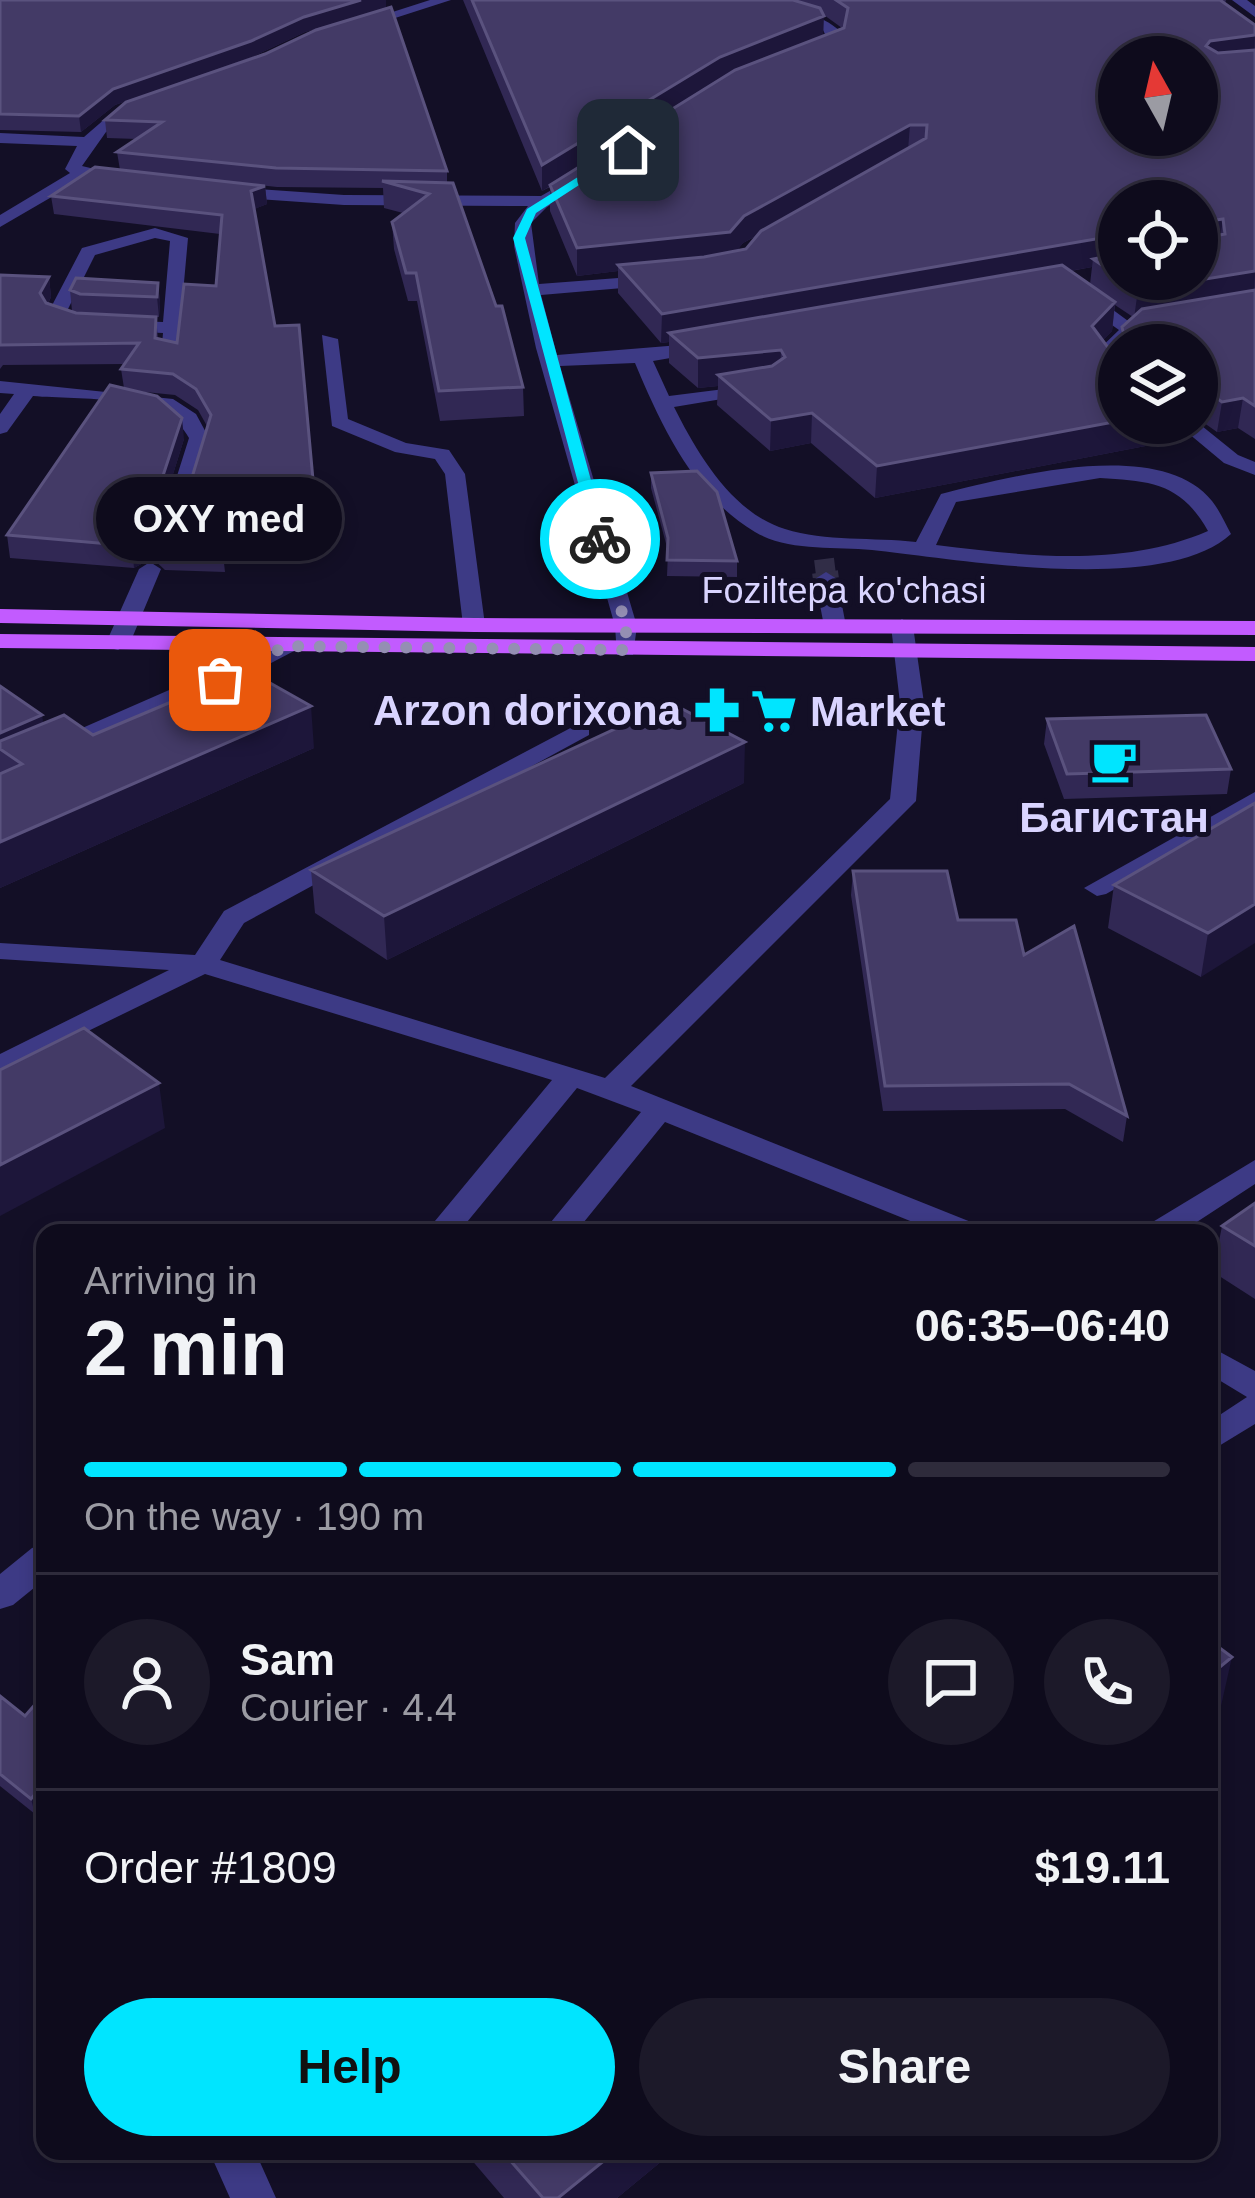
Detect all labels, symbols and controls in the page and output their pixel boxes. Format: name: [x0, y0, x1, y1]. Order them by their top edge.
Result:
north arrow: [1098, 36, 1218, 156]
map controls: [1098, 36, 1218, 444]
pin: [577, 99, 679, 201]
icon: home: [595, 117, 661, 183]
button: locate: [1098, 180, 1218, 300]
button: layers: [1098, 324, 1218, 444]
callout: OXY med: [97, 476, 343, 560]
courier: [540, 479, 660, 599]
text: OXY med: [133, 497, 305, 540]
icon: bike: [567, 506, 633, 572]
street label: Foziltepa ko'chasi: [701, 570, 987, 611]
pin: [169, 629, 271, 731]
icon: bag: [187, 647, 253, 713]
pharmacy icon: Arzon dorixona: [692, 685, 742, 735]
supermarket icon: Market: [749, 686, 799, 736]
place label: Arzon dorixona: [373, 687, 682, 734]
place label: Market: [810, 688, 945, 735]
cafe icon: Багистан: [1089, 736, 1139, 786]
place label: Багистан: [1019, 794, 1209, 841]
text: Arriving in: [84, 1259, 257, 1302]
text: 06:35–06:40: [915, 1300, 1170, 1351]
text: 2 min: [84, 1304, 288, 1392]
text: On the way · 190 m: [84, 1495, 424, 1538]
button: person: [84, 1619, 210, 1745]
button: chat: [888, 1619, 1014, 1745]
button: phone: [1044, 1619, 1170, 1745]
text: Sam: [240, 1634, 335, 1685]
text: Courier · 4.4: [240, 1686, 457, 1729]
text: Order #1809: [84, 1842, 337, 1893]
text: $19.11: [1035, 1842, 1170, 1893]
button: Help: [84, 1998, 615, 2136]
button: Share: [639, 1998, 1170, 2136]

